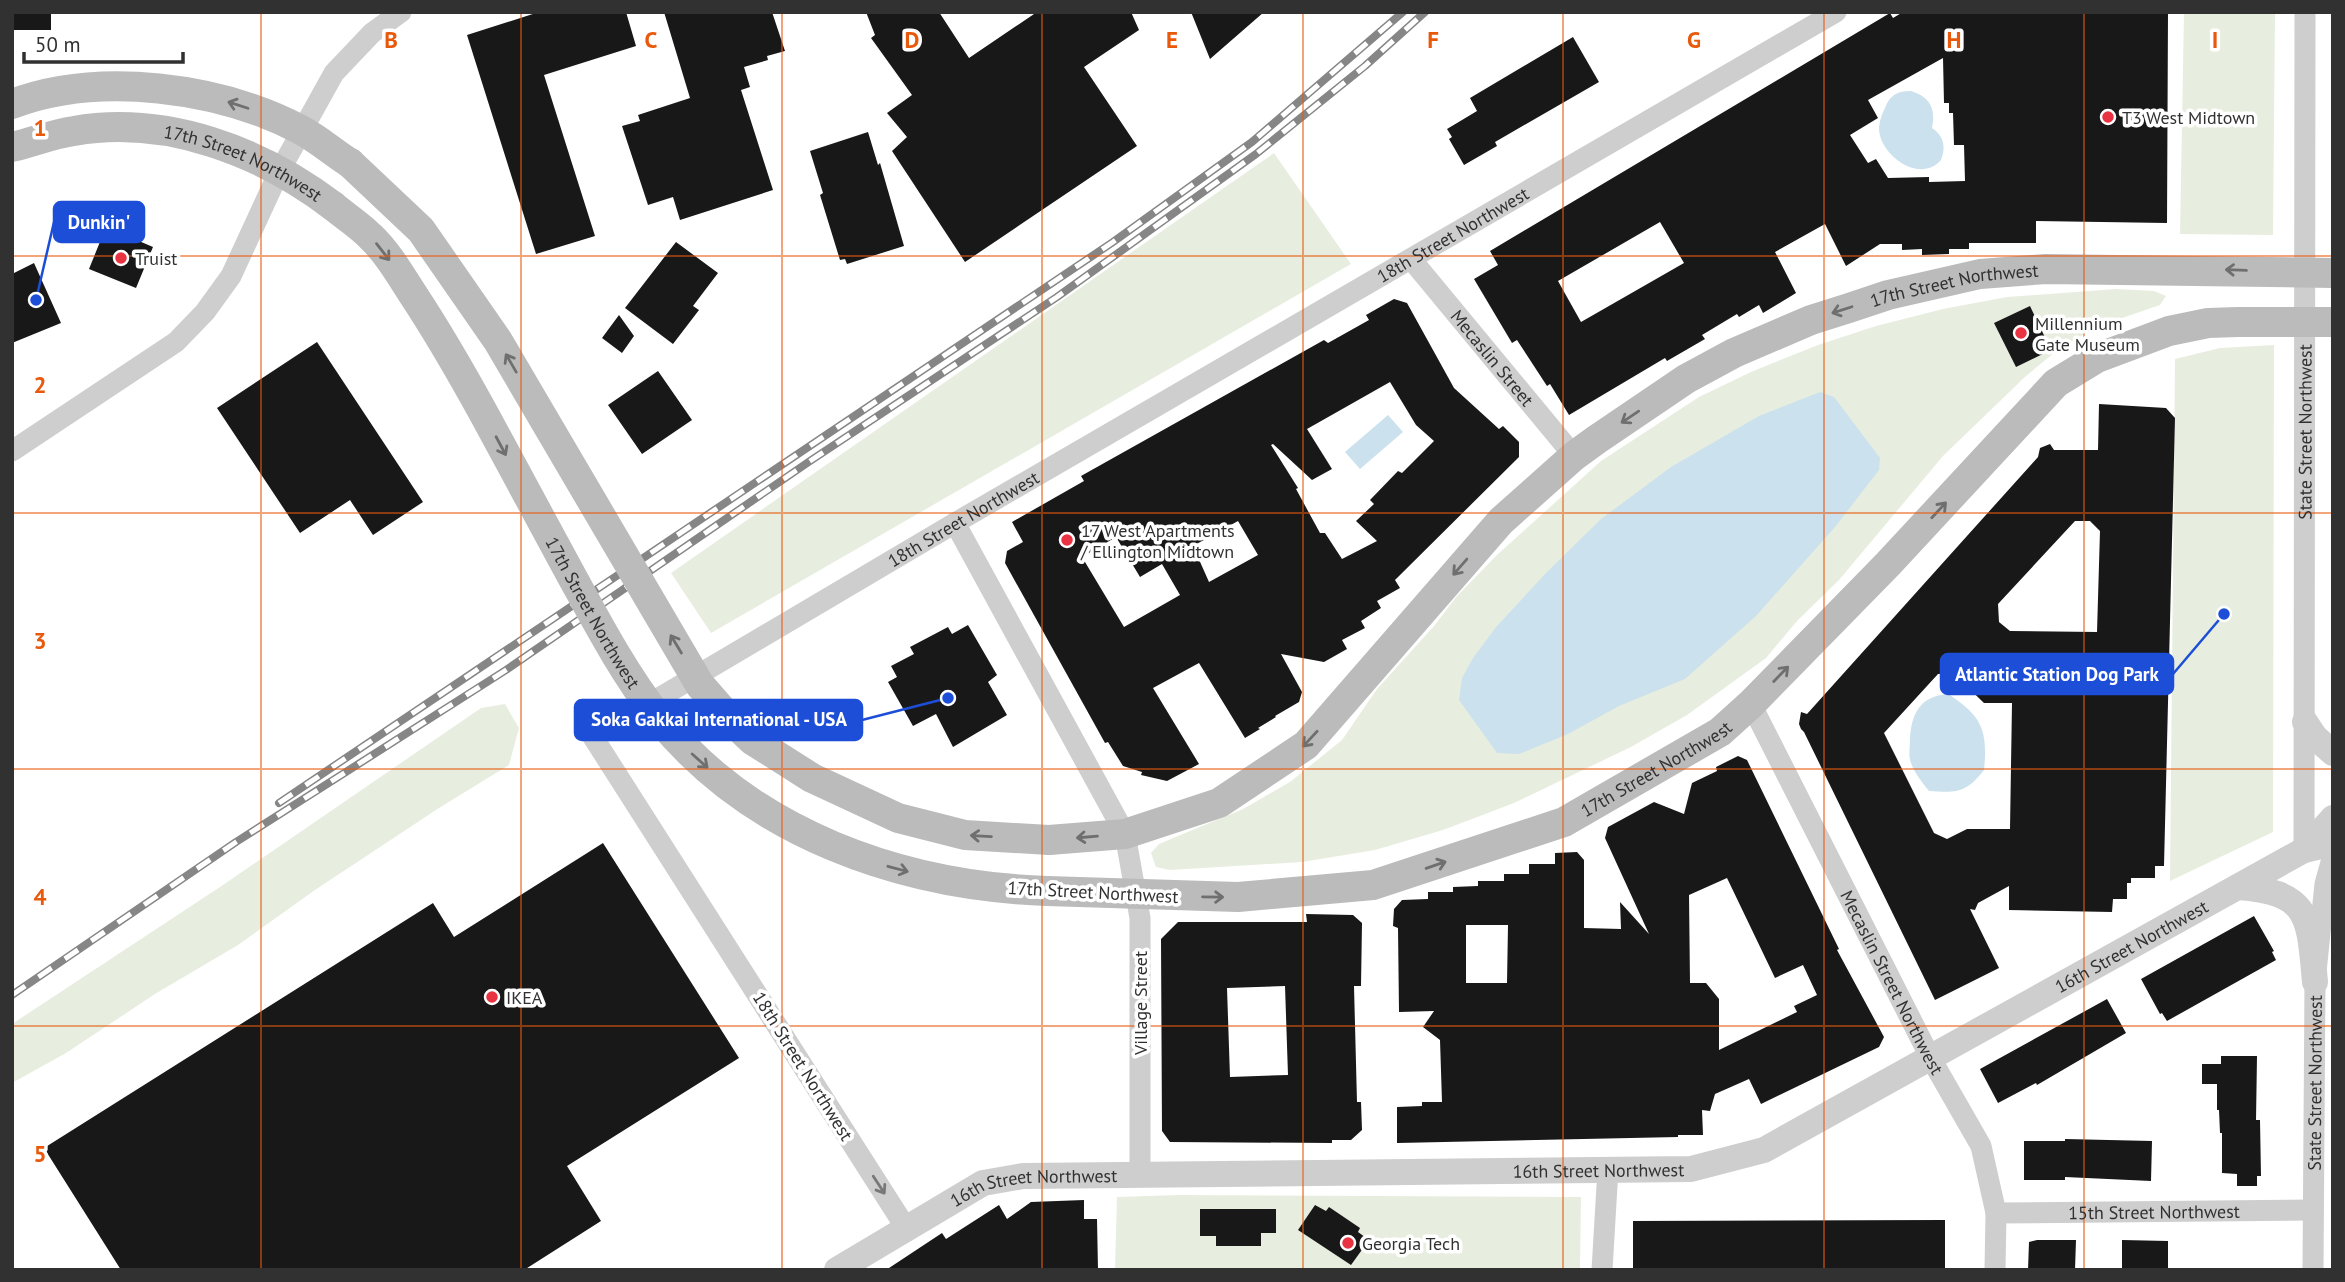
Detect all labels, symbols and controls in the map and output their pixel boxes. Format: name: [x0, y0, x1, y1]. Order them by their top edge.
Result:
scale bar: [24, 21, 184, 65]
text: B: [384, 25, 398, 54]
text: C: [645, 25, 658, 54]
text: D: [905, 25, 919, 54]
text: E: [1166, 25, 1178, 54]
text: F: [1427, 25, 1439, 54]
text: G: [1687, 25, 1701, 54]
text: H: [1947, 25, 1961, 54]
text: I: [2212, 25, 2218, 54]
text: 50 m: [35, 31, 81, 58]
one-way arrow: [227, 98, 249, 111]
place label: T3 West Midtown: [2122, 106, 2255, 129]
marker: T3 West Midtown: [2100, 109, 2116, 125]
text: 1: [33, 113, 47, 142]
street label: 17th Street Northwest: [162, 119, 327, 206]
street label: 18th Street Northwest: [1373, 181, 1533, 287]
callout: Dunkin': [54, 202, 144, 242]
text: Dunkin': [68, 210, 130, 234]
one-way arrow: [376, 242, 391, 261]
place label: Truist: [135, 247, 177, 270]
marker: Truist: [113, 250, 129, 266]
street label: 17th Street Northwest: [1867, 258, 2039, 312]
one-way arrow: [2225, 263, 2248, 277]
one-way arrow: [1831, 304, 1853, 317]
street label: Mecaslin Street: [1446, 305, 1539, 411]
place label: Millennium Gate Museum: [2035, 312, 2140, 356]
marker: Millennium Gate Museum: [2013, 325, 2029, 341]
street label: State Street Northwest: [2293, 344, 2316, 520]
one-way arrow: [504, 353, 517, 374]
text: 2: [33, 370, 47, 399]
one-way arrow: [1620, 410, 1640, 424]
one-way arrow: [495, 435, 509, 456]
street label: 18th Street Northwest: [883, 465, 1043, 572]
one-way arrow: [1930, 502, 1947, 519]
place label: 17 West Apartments / Ellington Midtown: [1080, 519, 1235, 563]
marker: 17 West Apartments / Ellington Midtown: [1059, 532, 1075, 548]
street label: 17th Street Northwest: [541, 533, 646, 693]
one-way arrow: [1452, 558, 1468, 576]
text: 3: [33, 626, 47, 655]
one-way arrow: [668, 634, 682, 654]
callout: Atlantic Station Dog Park: [1941, 654, 2173, 694]
text: Atlantic Station Dog Park: [1955, 662, 2160, 686]
one-way arrow: [1772, 665, 1789, 682]
callout: Soka Gakkai International - USA: [575, 700, 862, 740]
text: Soka Gakkai International - USA: [591, 707, 847, 731]
street label: 17th Street Northwest: [1576, 716, 1736, 822]
one-way arrow: [1302, 730, 1319, 747]
one-way arrow: [691, 753, 709, 769]
one-way arrow: [970, 830, 993, 843]
one-way arrow: [1076, 831, 1099, 844]
one-way arrow: [1425, 858, 1447, 870]
one-way arrow: [887, 864, 909, 877]
street label: 17th Street Northwest: [1007, 876, 1179, 908]
text: 4: [33, 882, 47, 911]
street label: Mecaslin Street Northwest: [1836, 886, 1949, 1078]
one-way arrow: [1201, 890, 1224, 903]
street label: 16th Street Northwest: [2051, 894, 2212, 998]
street label: Village Street: [1129, 951, 1152, 1056]
place label: IKEA: [506, 986, 543, 1009]
street label: 18th Street Northwest: [748, 987, 858, 1145]
marker: IKEA: [484, 989, 500, 1005]
street label: State Street Northwest: [2302, 995, 2326, 1171]
text: 5: [33, 1139, 47, 1168]
street label: 16th Street Northwest: [1513, 1158, 1684, 1182]
street label: 16th Street Northwest: [946, 1164, 1117, 1212]
one-way arrow: [872, 1175, 886, 1195]
street label: 15th Street Northwest: [2068, 1199, 2240, 1224]
place label: Georgia Tech: [1362, 1232, 1460, 1255]
marker: Georgia Tech: [1340, 1235, 1356, 1251]

